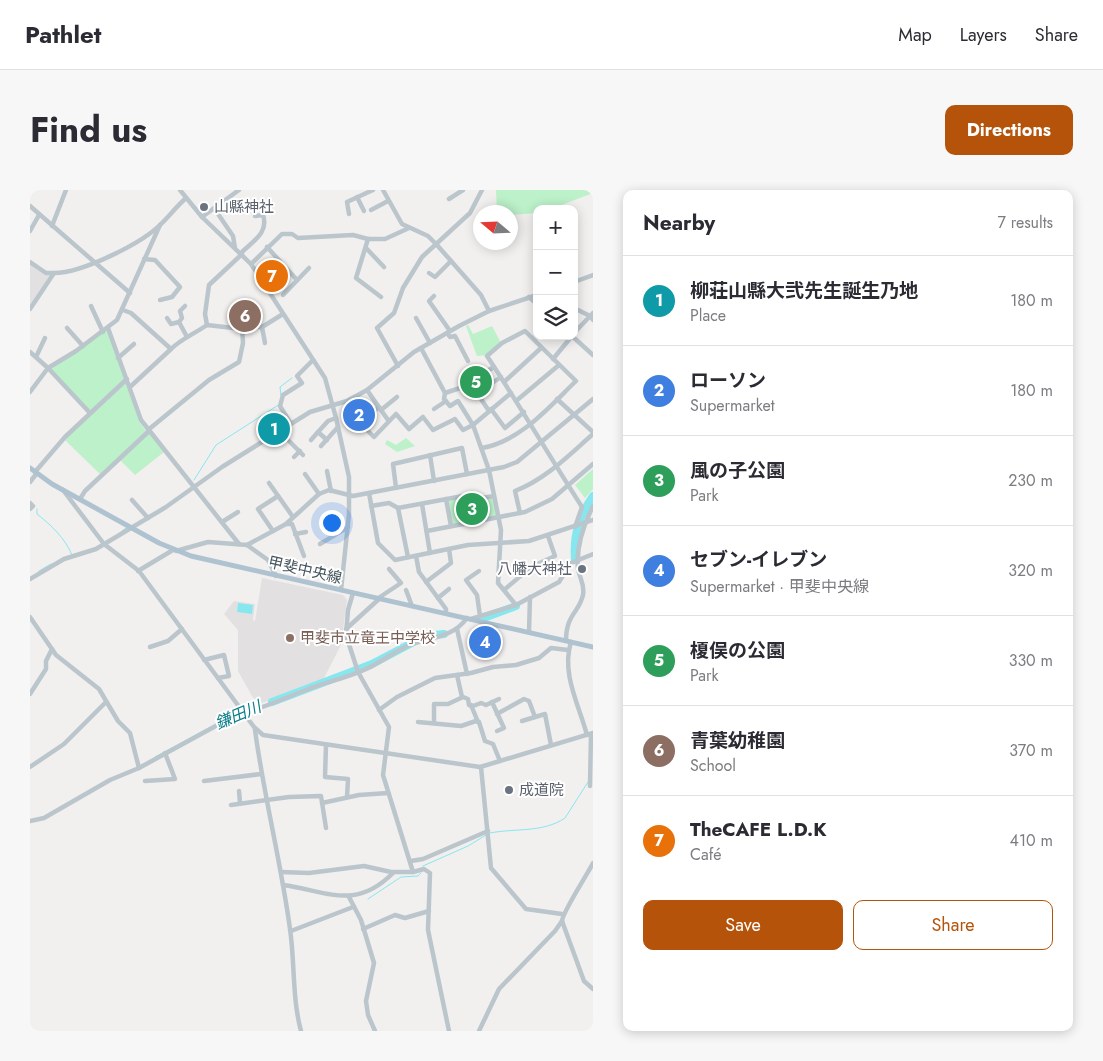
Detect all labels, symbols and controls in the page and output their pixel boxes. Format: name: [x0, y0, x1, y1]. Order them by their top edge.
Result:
text: Pathlet: [25, 17, 101, 52]
text: Map: [898, 22, 932, 48]
text: Layers: [960, 22, 1007, 48]
text: Share: [1035, 22, 1078, 48]
text: Find us: [30, 105, 147, 155]
button: Directions: [945, 105, 1073, 155]
place label: 山縣神社: [214, 196, 274, 218]
marker: 山縣神社: [198, 201, 210, 213]
north arrow: [473, 205, 518, 250]
map controls: [533, 205, 578, 340]
button: +: [533, 205, 578, 250]
text: Nearby: [643, 208, 715, 238]
text: 7 results: [997, 211, 1053, 234]
button: −: [533, 250, 578, 295]
pin: 7: [256, 257, 288, 295]
text: 柳荘山縣大弐先生誕生乃地: [690, 277, 918, 304]
text: 1: [655, 289, 663, 312]
text: 180 m: [1010, 289, 1053, 312]
button: layers: [533, 295, 578, 340]
pin: 6: [229, 297, 261, 335]
text: Place: [690, 304, 726, 327]
pin: 5: [460, 363, 492, 401]
text: ローソン: [690, 367, 766, 394]
text: 2: [654, 379, 664, 402]
text: 180 m: [1010, 379, 1053, 402]
text: Supermarket: [690, 394, 775, 417]
pin: 2: [343, 396, 375, 434]
pin: 1: [258, 410, 290, 448]
text: 風の子公園: [690, 457, 785, 484]
text: 3: [654, 469, 664, 492]
text: 230 m: [1008, 469, 1053, 492]
text: Park: [690, 484, 719, 507]
pin: 3: [456, 490, 488, 528]
your location: [319, 510, 345, 536]
text: セブン-イレブン: [690, 546, 827, 573]
street label: 甲斐中央線: [266, 551, 344, 589]
place label: 八幡大神社: [497, 558, 572, 580]
text: 4: [653, 559, 665, 582]
text: 320 m: [1008, 559, 1053, 582]
marker: 八幡大神社: [576, 563, 588, 575]
text: Supermarket · 甲斐中央線: [690, 575, 869, 598]
pin: 4: [469, 623, 501, 661]
place label: 甲斐市立竜王中学校: [300, 627, 435, 649]
marker: 甲斐市立竜王中学校: [284, 632, 296, 644]
text: 榎俣の公園: [690, 637, 785, 664]
text: 5: [654, 649, 664, 672]
text: 330 m: [1009, 649, 1053, 672]
text: Park: [690, 664, 719, 687]
water label: 鎌田川: [211, 694, 266, 735]
text: 青葉幼稚園: [690, 727, 785, 754]
text: 6: [654, 739, 664, 762]
text: 370 m: [1009, 739, 1053, 762]
text: School: [690, 754, 736, 777]
place label: 成道院: [519, 779, 564, 801]
marker: 成道院: [503, 784, 515, 796]
text: TheCAFE L.D.K: [690, 816, 827, 843]
text: 7: [654, 829, 664, 852]
text: 410 m: [1010, 829, 1053, 852]
text: Café: [690, 843, 721, 866]
button: Save: [643, 900, 843, 950]
button: Share: [853, 900, 1053, 950]

